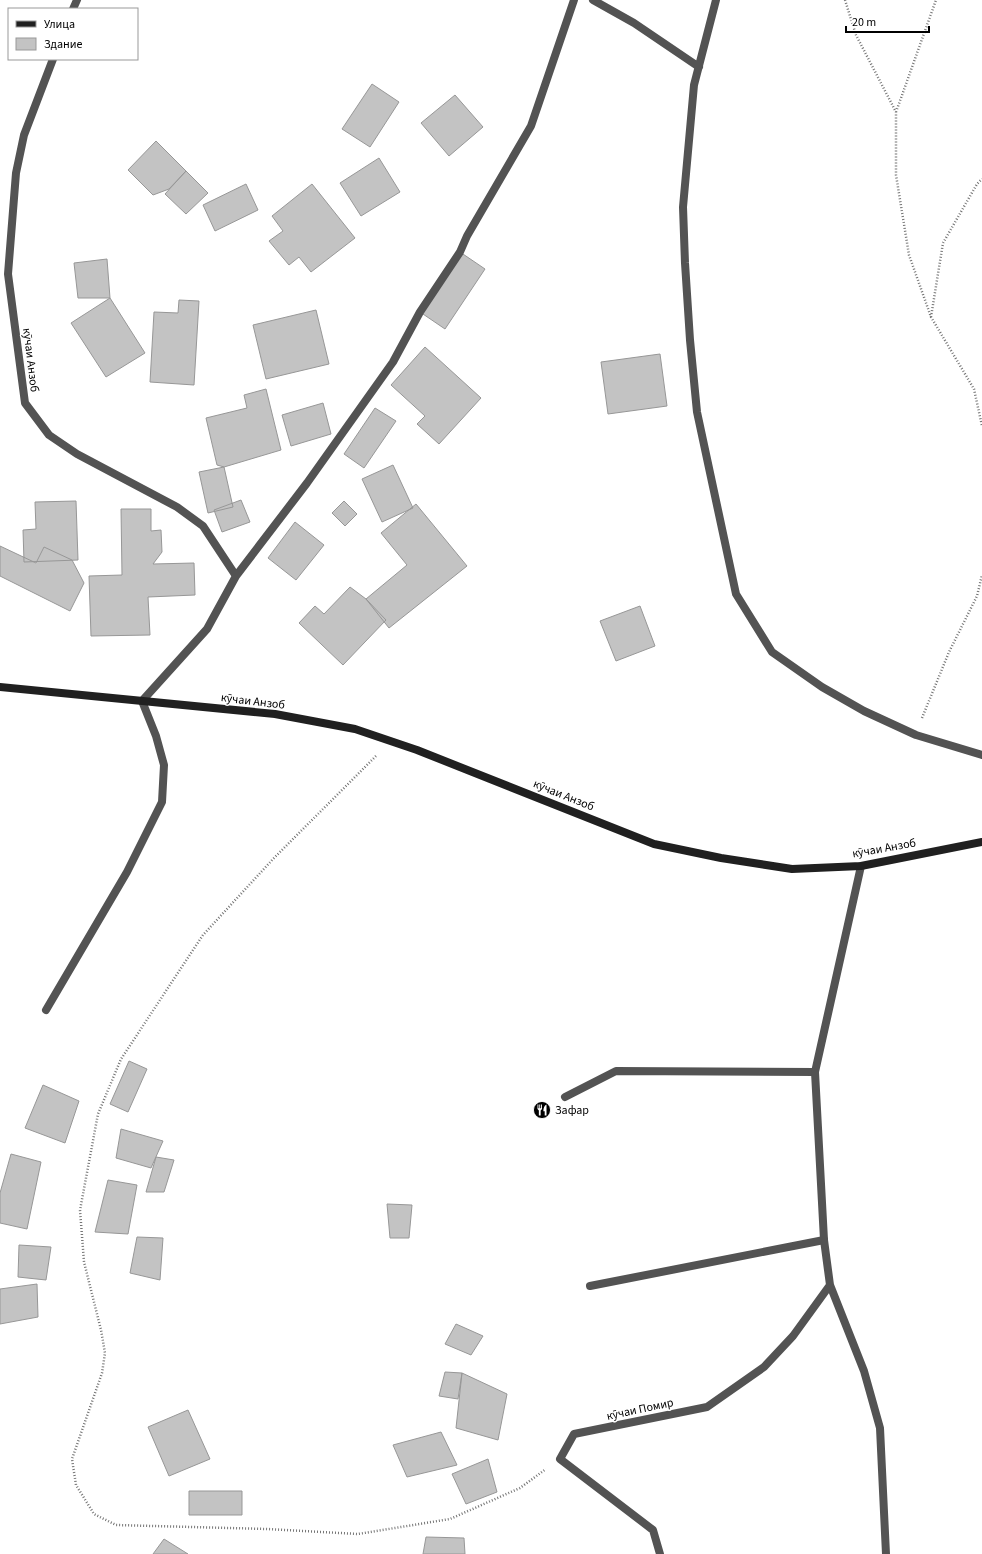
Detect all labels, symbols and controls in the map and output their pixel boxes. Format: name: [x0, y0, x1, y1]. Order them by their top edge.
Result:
legend: [8, 8, 138, 60]
scale bar: [846, 8, 929, 34]
text: 20 m: [852, 14, 876, 31]
text: Улица: [44, 16, 75, 33]
text: Здание: [44, 36, 83, 53]
street label: кӯчаи Анзоб: [18, 327, 43, 393]
street label: кӯчаи Анзоб: [220, 689, 286, 714]
street label: кӯчаи Анзоб: [531, 775, 597, 815]
street label: кӯчаи Анзоб: [851, 835, 917, 862]
restaurant icon: Зафар: [532, 1100, 552, 1120]
place label: Зафар: [555, 1102, 589, 1119]
street label: кӯчаи Помир: [605, 1394, 675, 1425]

